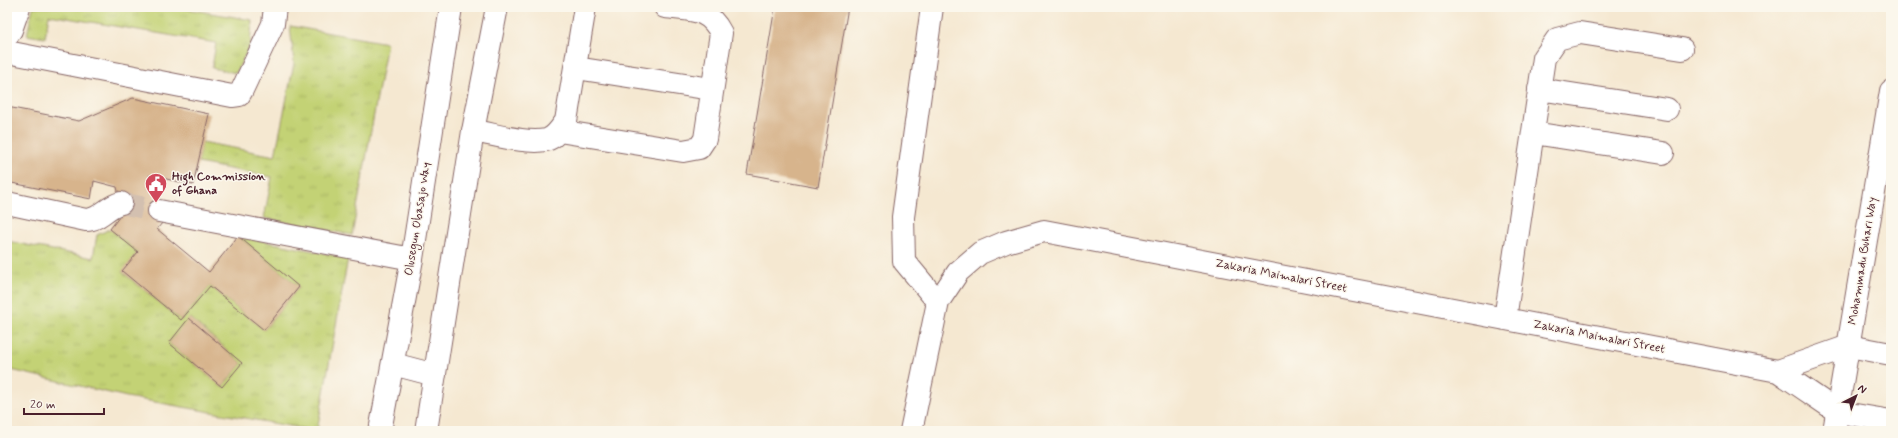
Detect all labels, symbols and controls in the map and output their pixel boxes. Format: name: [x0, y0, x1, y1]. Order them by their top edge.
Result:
street label: Olusegun Obasajo Way: [401, 161, 435, 277]
place label: High Commission of Ghana: [172, 169, 266, 199]
public building icon: High Commission of Ghana: [143, 171, 169, 204]
street label: Mohammadu Buhari Way: [1845, 196, 1881, 326]
street label: Zakaria Maimalari Street: [1214, 255, 1349, 297]
street label: Zakaria Maimalari Street: [1532, 316, 1667, 358]
north arrow: [1836, 376, 1876, 416]
text: N: [1855, 382, 1869, 397]
scale bar: [24, 390, 104, 416]
text: 20 m: [30, 397, 56, 413]

